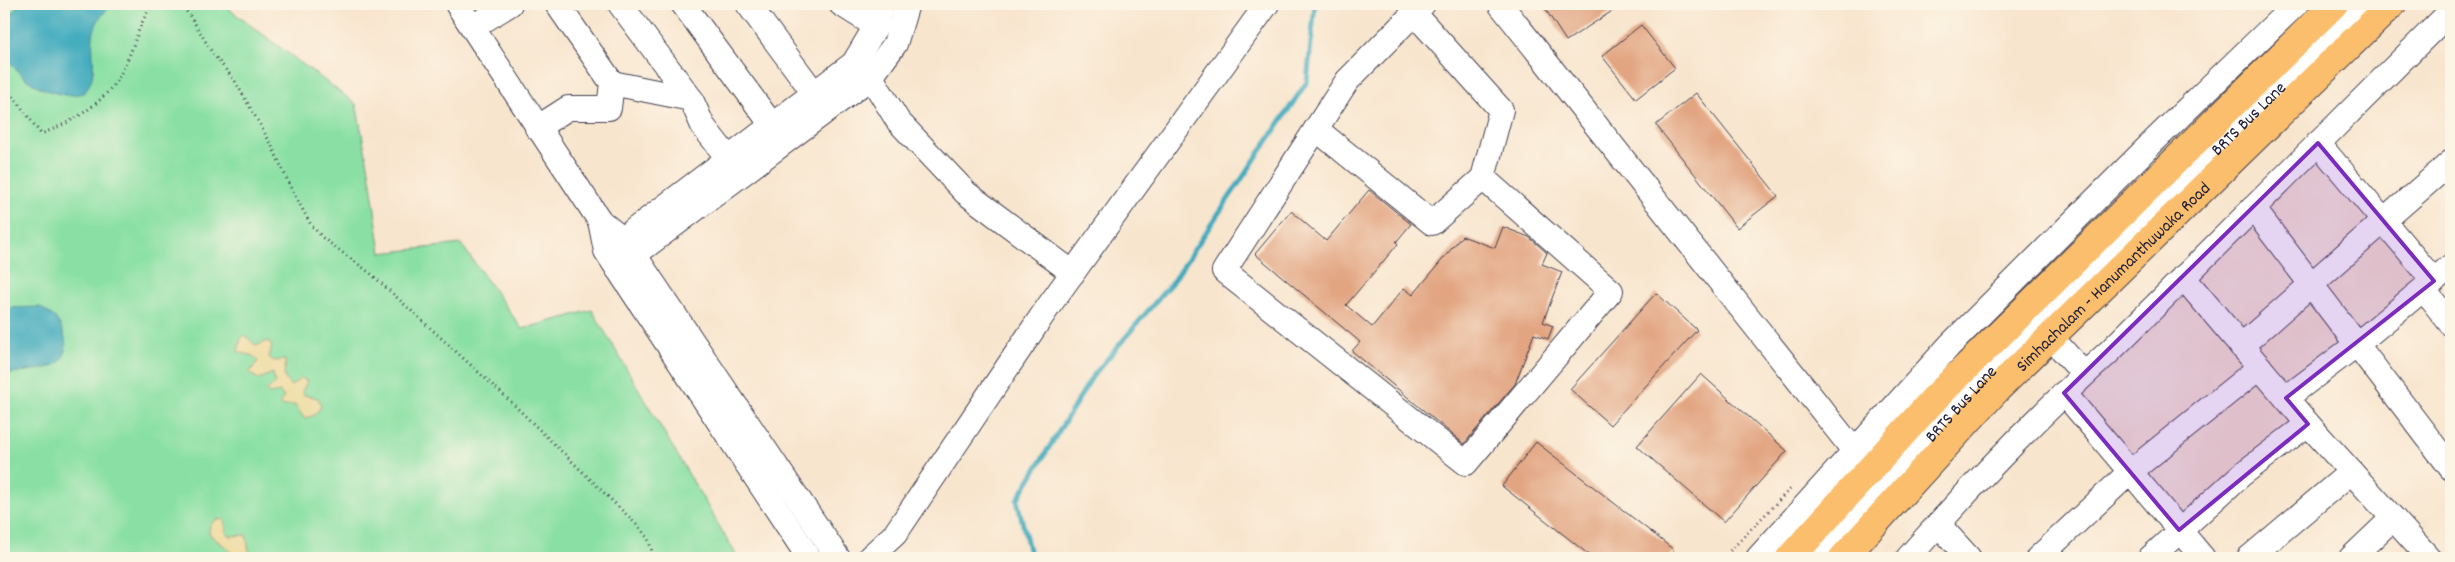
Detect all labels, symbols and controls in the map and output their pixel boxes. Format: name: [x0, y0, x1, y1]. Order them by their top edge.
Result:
street label: BRTS Bus Lane: [2206, 77, 2293, 163]
street label: Simhachalam - Hanumanthuwaka Road: [2011, 177, 2217, 379]
street label: BRTS Bus Lane: [1921, 361, 2004, 449]

